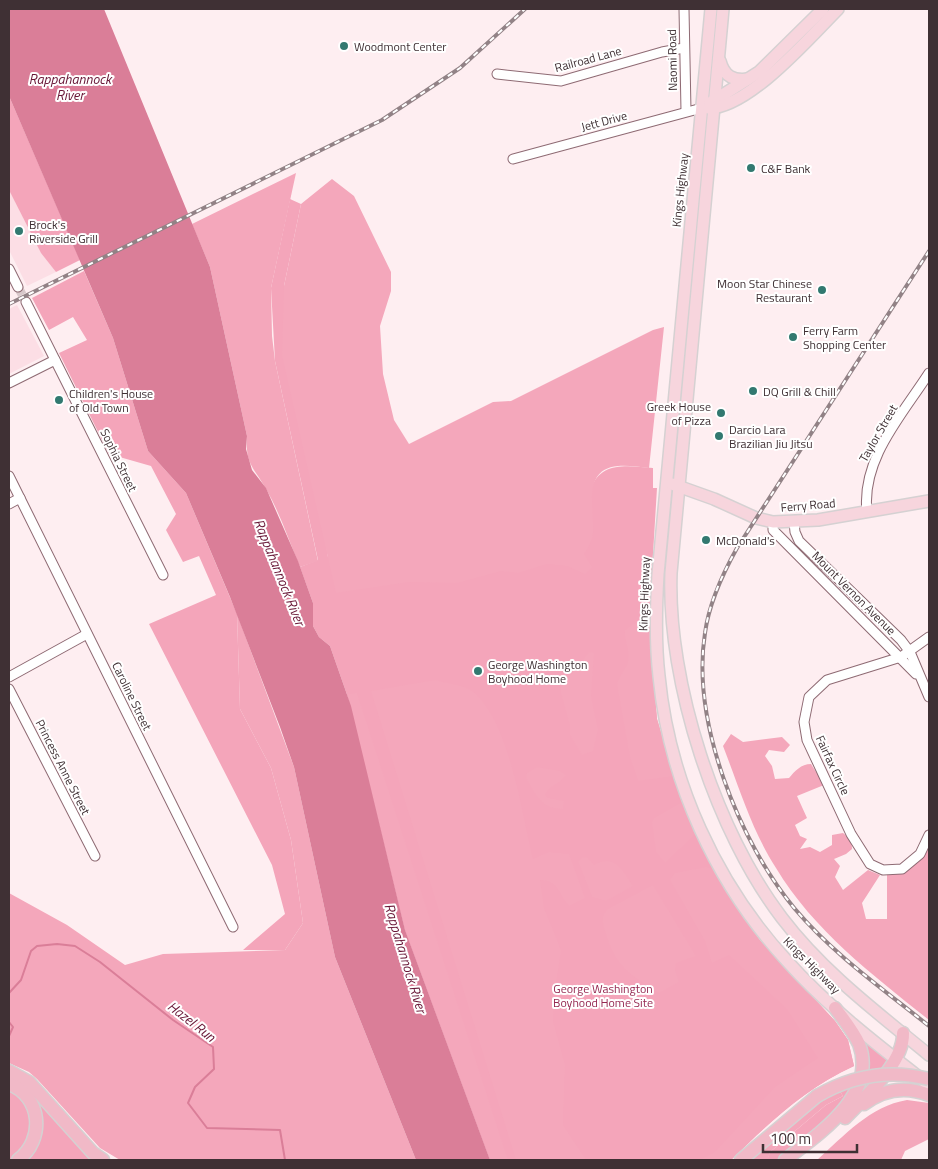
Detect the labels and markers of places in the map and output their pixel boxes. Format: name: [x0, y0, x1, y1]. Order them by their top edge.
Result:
place label: Woodmont Center: [354, 37, 446, 56]
marker: Woodmont Center: [338, 40, 350, 52]
place label: C&F Bank: [761, 159, 811, 178]
marker: C&F Bank: [745, 162, 757, 174]
place label: Brock's Riverside Grill: [29, 215, 98, 248]
marker: Brock's Riverside Grill: [13, 225, 25, 237]
place label: Moon Star Chinese Restaurant: [717, 274, 813, 307]
marker: Moon Star Chinese Restaurant: [816, 284, 828, 296]
place label: Ferry Farm Shopping Center: [803, 321, 886, 354]
marker: Ferry Farm Shopping Center: [787, 331, 799, 343]
place label: DQ Grill & Chill: [763, 382, 836, 401]
place label: Children's House of Old Town: [69, 384, 153, 417]
marker: DQ Grill & Chill: [747, 385, 759, 397]
marker: Children's House of Old Town: [53, 394, 65, 406]
place label: Greek House of Pizza: [647, 397, 711, 430]
marker: Greek House of Pizza: [715, 407, 727, 419]
place label: Darcio Lara Brazilian Jiu Jitsu: [729, 420, 813, 453]
marker: Darcio Lara Brazilian Jiu Jitsu: [713, 430, 725, 442]
place label: McDonald's: [716, 531, 775, 550]
marker: McDonald's: [700, 534, 712, 546]
place label: George Washington Boyhood Home: [488, 655, 587, 688]
marker: George Washington Boyhood Home: [472, 665, 484, 677]

